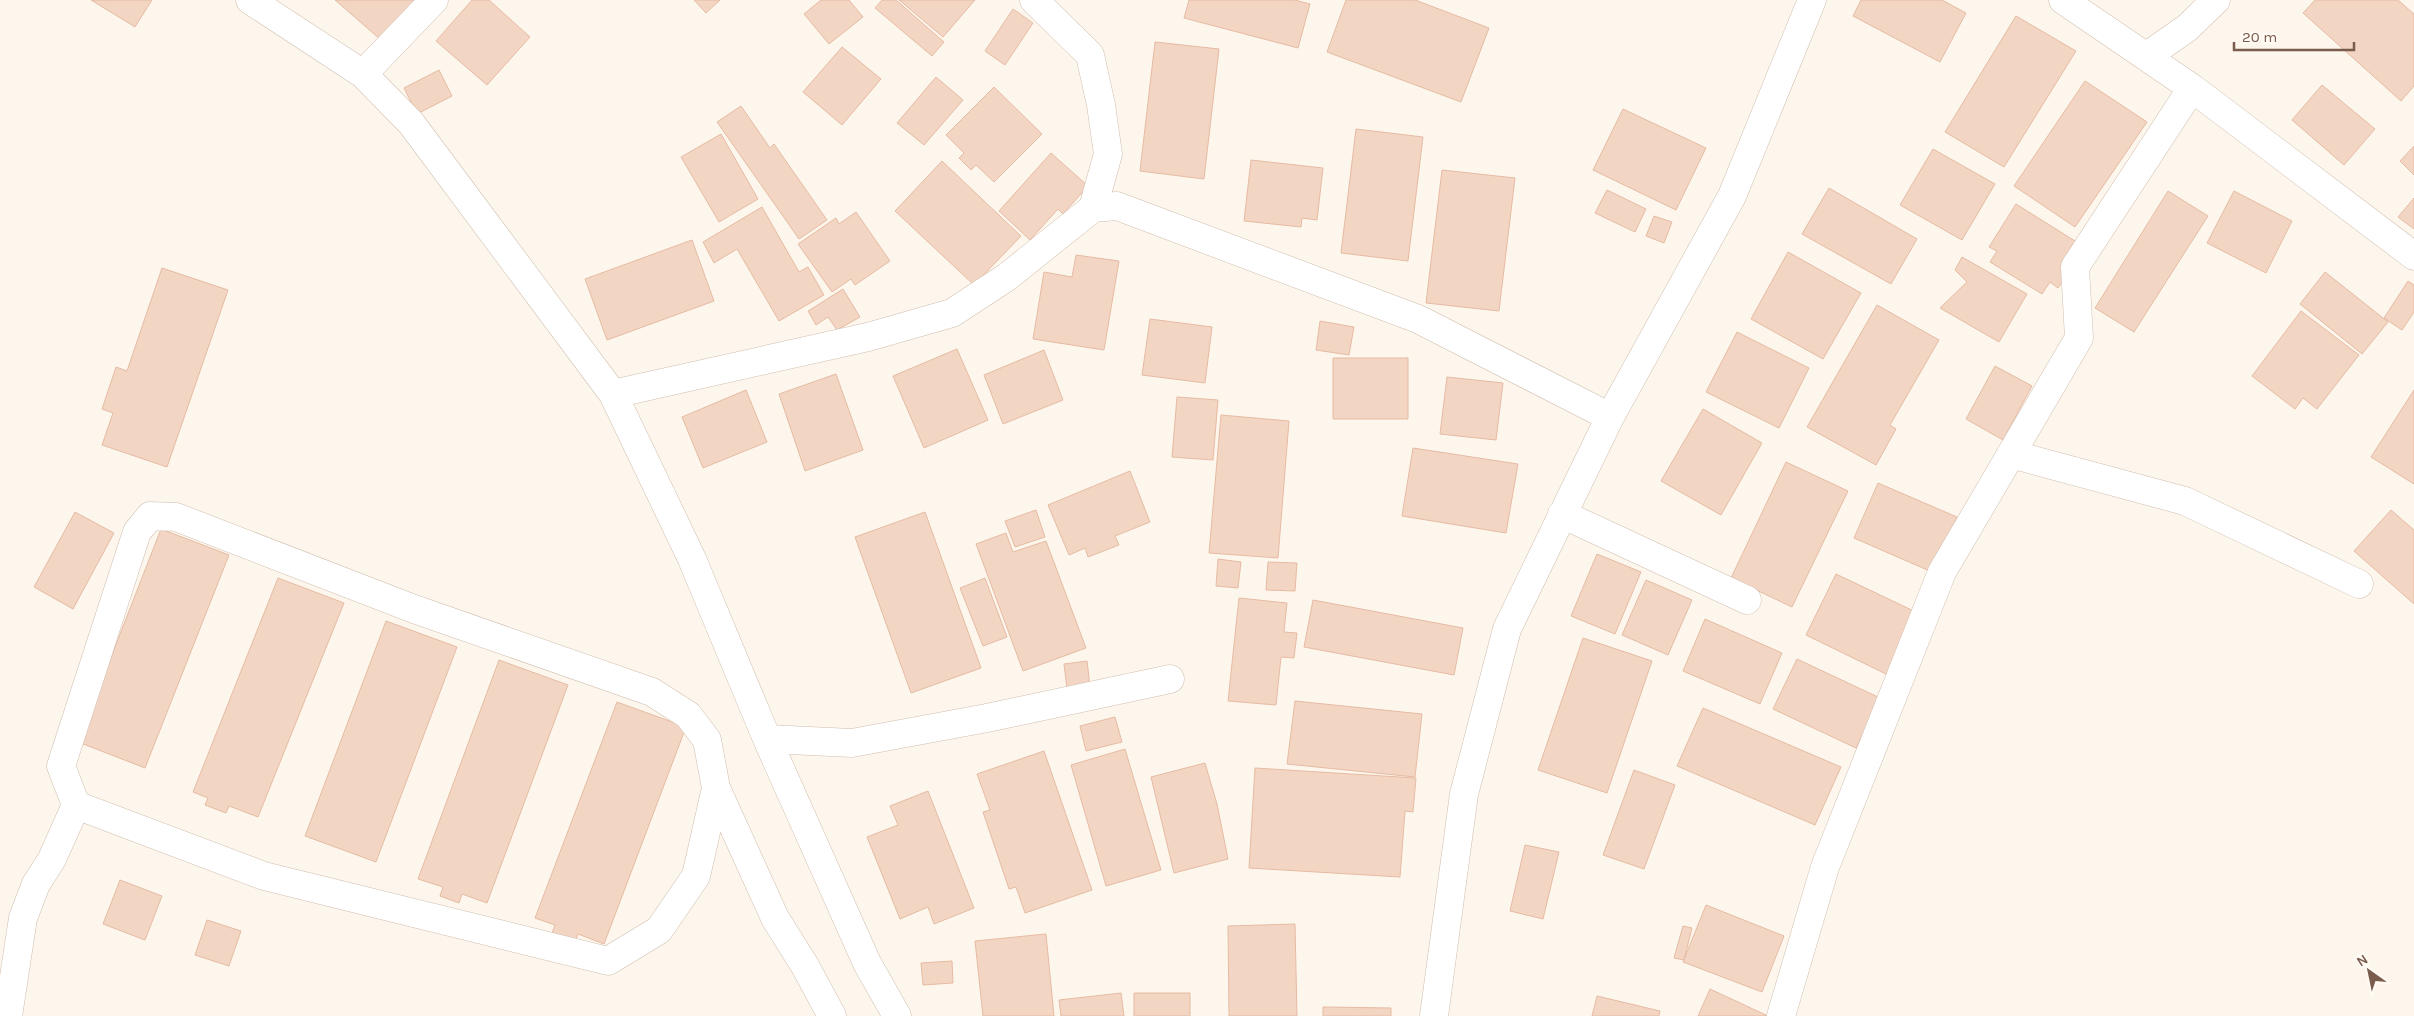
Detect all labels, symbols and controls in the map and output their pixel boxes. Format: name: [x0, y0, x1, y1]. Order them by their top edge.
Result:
scale bar: [2234, 20, 2354, 52]
text: 20 m: [2242, 28, 2277, 46]
north arrow: [2344, 946, 2394, 996]
text: N: [2353, 951, 2371, 970]

